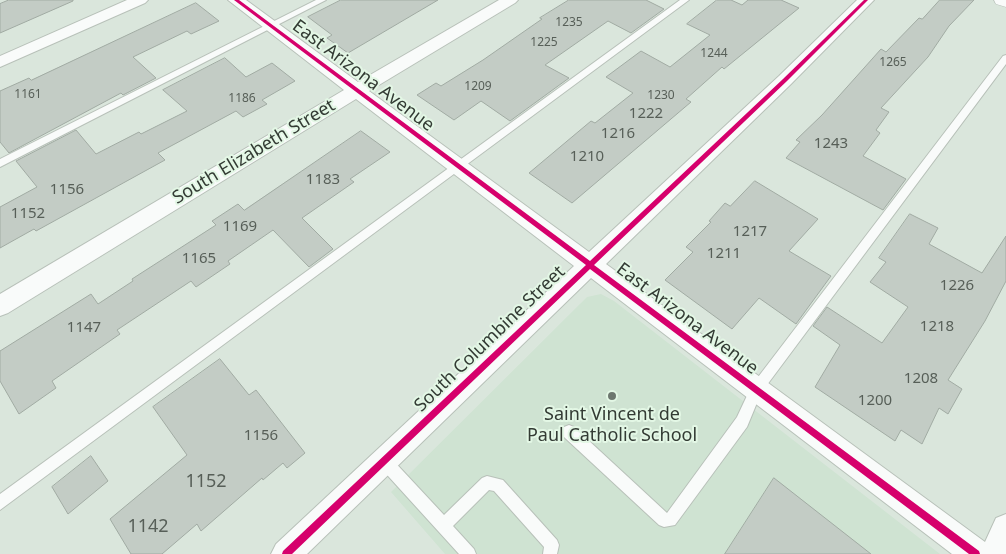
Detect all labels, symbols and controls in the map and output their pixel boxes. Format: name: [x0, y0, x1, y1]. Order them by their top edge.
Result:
street label: East Arizona Avenue: [288, 16, 438, 136]
house number: 1235: [555, 16, 583, 30]
house number: 1225: [530, 36, 558, 50]
house number: 1244: [700, 47, 728, 61]
house number: 1265: [879, 56, 907, 70]
house number: 1209: [464, 80, 492, 94]
house number: 1161: [14, 88, 42, 102]
house number: 1230: [647, 89, 675, 103]
house number: 1186: [228, 92, 256, 106]
street label: South Elizabeth Street: [169, 95, 339, 209]
house number: 1222: [629, 105, 663, 123]
house number: 1216: [601, 125, 635, 143]
house number: 1243: [814, 135, 848, 153]
house number: 1210: [570, 148, 604, 166]
house number: 1183: [306, 171, 340, 189]
house number: 1156: [50, 181, 84, 199]
house number: 1152: [11, 205, 45, 223]
house number: 1169: [223, 218, 257, 236]
house number: 1217: [733, 223, 767, 241]
house number: 1211: [707, 245, 741, 263]
house number: 1165: [182, 250, 216, 268]
street label: East Arizona Avenue: [612, 259, 762, 379]
street label: South Columbine Street: [410, 261, 570, 417]
house number: 1226: [940, 277, 974, 295]
house number: 1218: [920, 318, 954, 336]
house number: 1147: [67, 319, 101, 337]
house number: 1208: [904, 370, 938, 388]
marker: Saint Vincent de Paul Catholic School: [606, 390, 618, 402]
house number: 1200: [858, 392, 892, 410]
place label: Saint Vincent de Paul Catholic School: [527, 404, 697, 446]
house number: 1156: [244, 427, 278, 445]
house number: 1152: [185, 471, 227, 493]
house number: 1142: [127, 516, 169, 538]

